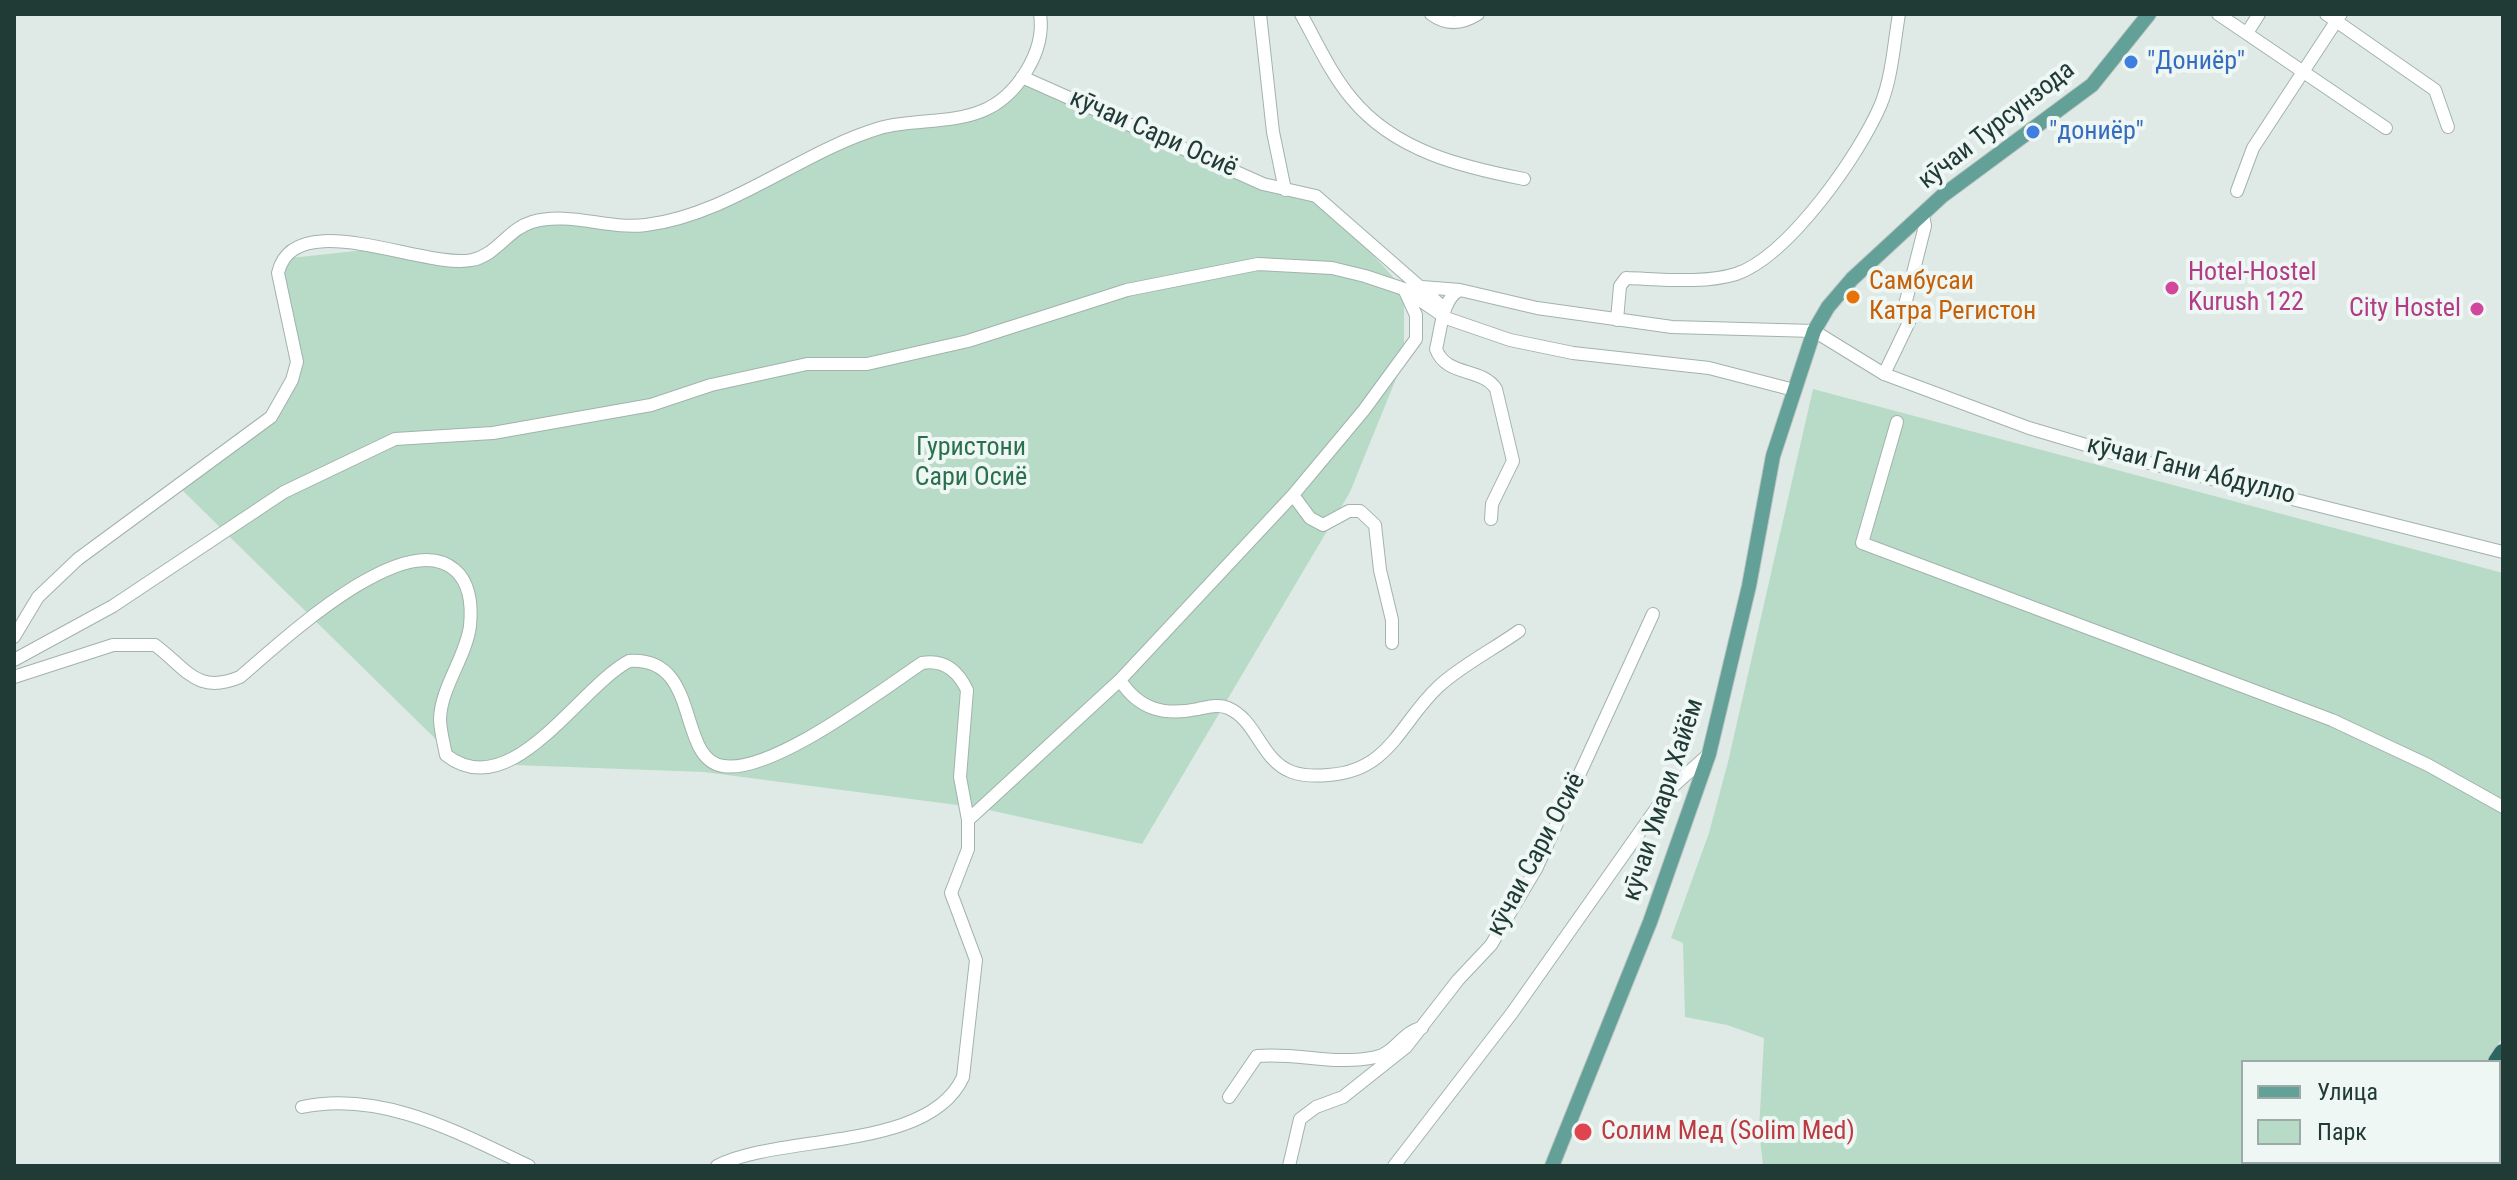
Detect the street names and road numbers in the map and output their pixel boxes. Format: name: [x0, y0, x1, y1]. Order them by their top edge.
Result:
street label: кӯчаи Турсунзода: [1913, 55, 2081, 197]
street label: кӯчаи Сари Осиё: [1065, 83, 1241, 185]
street label: кӯчаи Гани Абдулло: [2084, 430, 2298, 512]
street label: кӯчаи Умари Хайём: [1617, 695, 1711, 905]
street label: кӯчаи Сари Осиё: [1481, 768, 1593, 942]

